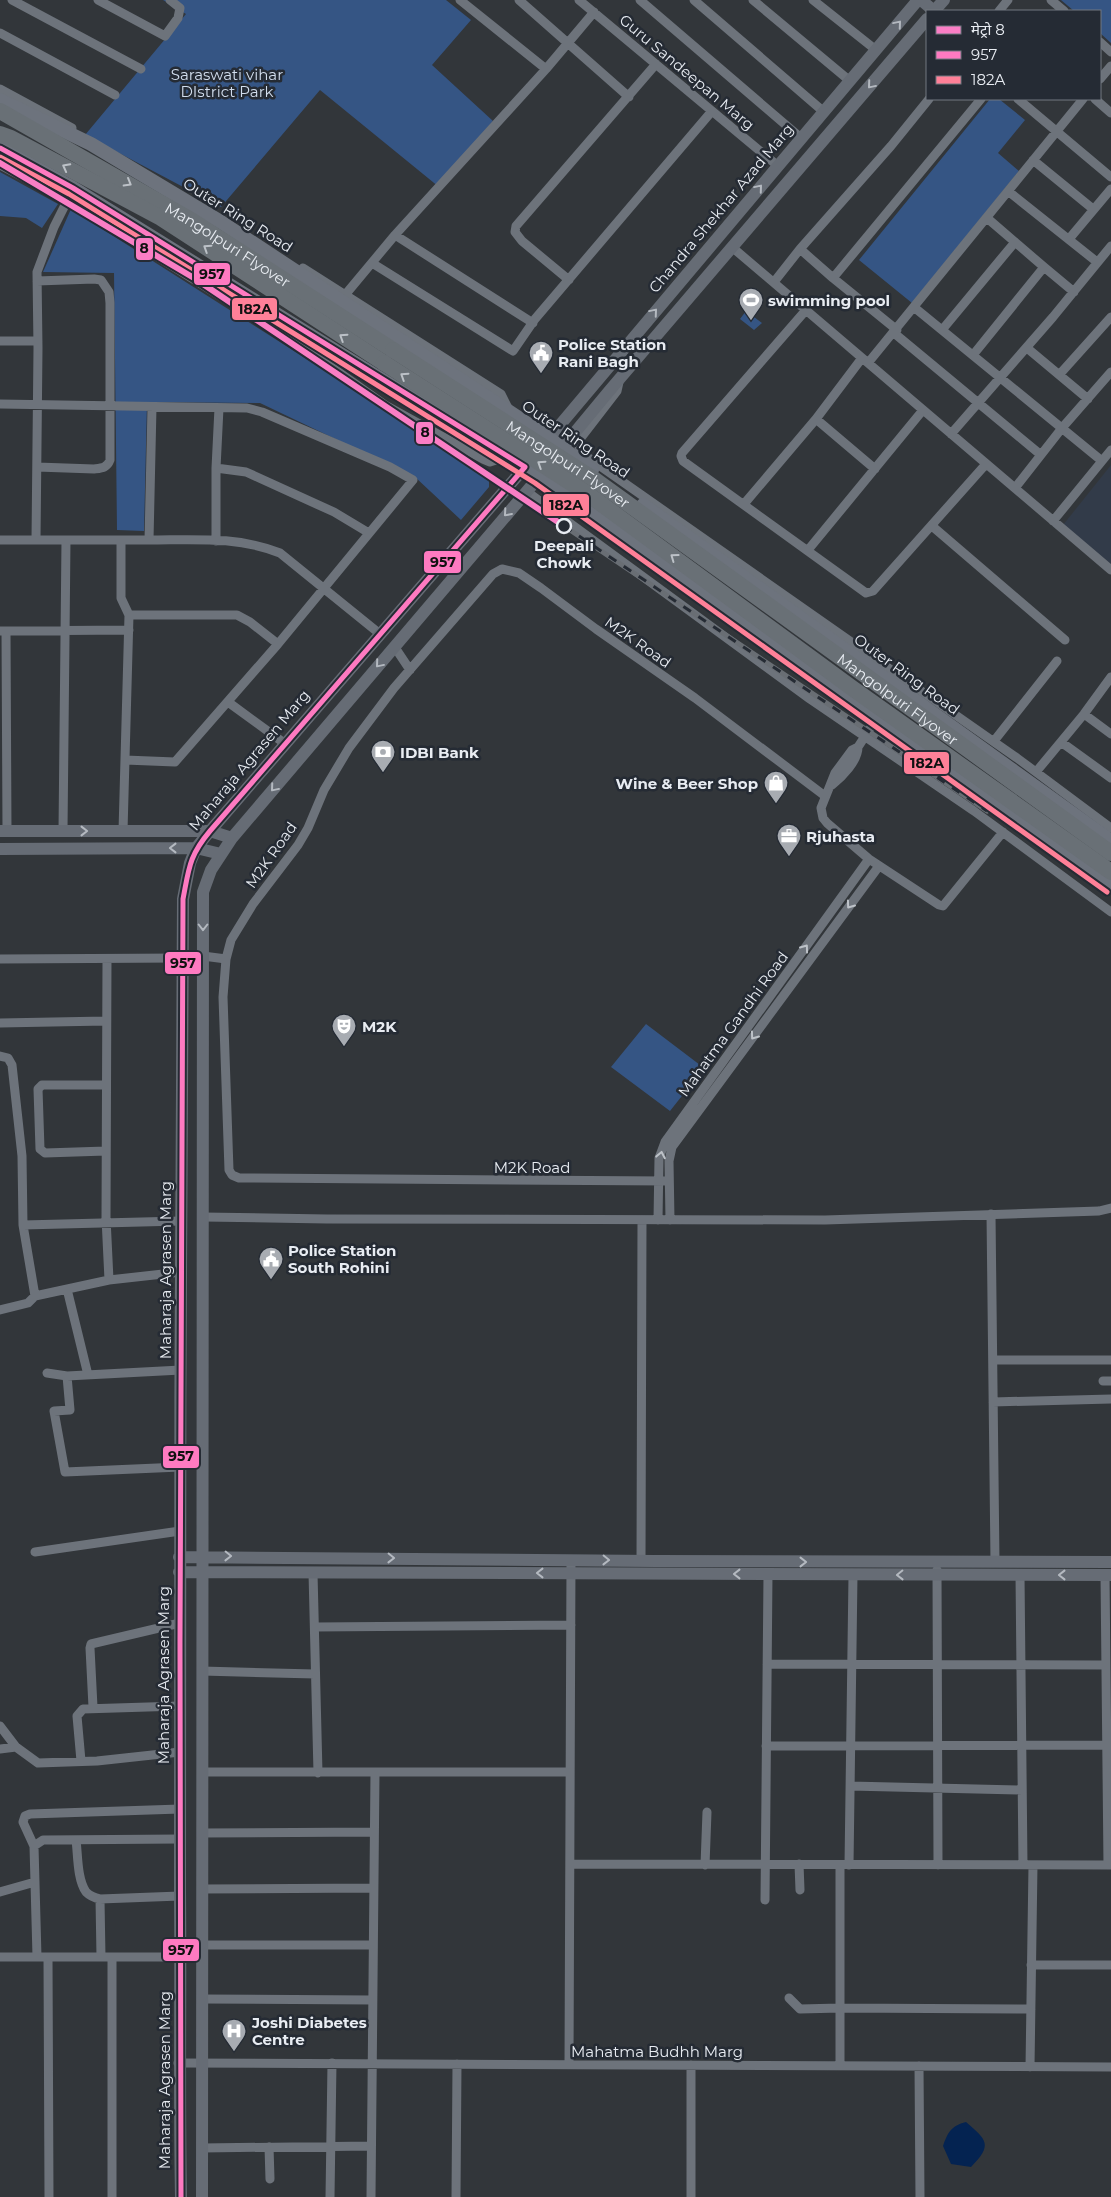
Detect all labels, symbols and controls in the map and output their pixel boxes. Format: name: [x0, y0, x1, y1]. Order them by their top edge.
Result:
street label: Guru Sandeepan Marg: [616, 10, 758, 134]
legend: [926, 10, 1101, 100]
text: मेट्रो 8: [971, 20, 1005, 39]
one-way arrow: [892, 21, 901, 30]
text: 957: [971, 45, 997, 64]
park label: Saraswati vihar DIstrict Park: [171, 65, 283, 101]
text: 182A: [971, 70, 1006, 89]
one-way arrow: [869, 79, 877, 88]
street label: Chandra Shekhar Azad Marg: [645, 120, 797, 296]
one-way arrow: [63, 163, 72, 173]
street label: Outer Ring Road: [180, 174, 296, 256]
one-way arrow: [122, 176, 131, 186]
one-way arrow: [754, 185, 763, 194]
street label: Mangolpuri Flyover: [162, 198, 294, 291]
line badge: 8: [135, 237, 154, 261]
text: 8: [139, 239, 149, 257]
one-way arrow: [203, 245, 213, 254]
line badge: 957: [193, 262, 231, 286]
text: 957: [199, 265, 225, 283]
sports icon: swimming pool: [738, 287, 764, 321]
place label: swimming pool: [768, 291, 890, 310]
line badge: 182A: [231, 297, 278, 321]
text: 182A: [238, 300, 272, 318]
one-way arrow: [649, 309, 658, 318]
one-way arrow: [340, 333, 349, 343]
place label: Police Station Rani Bagh: [558, 335, 666, 371]
public building icon: Police Station Rani Bagh: [528, 340, 554, 374]
one-way arrow: [401, 373, 410, 382]
street label: Outer Ring Road: [518, 396, 634, 482]
street label: Mangolpuri Flyover: [503, 416, 634, 512]
line badge: 8: [415, 421, 434, 445]
text: 8: [420, 423, 430, 441]
one-way arrow: [538, 460, 547, 470]
line badge: 182A: [542, 493, 590, 517]
text: 182A: [549, 496, 583, 514]
one-way arrow: [504, 508, 513, 517]
marker: Deepali Chowk: [556, 518, 572, 534]
place label: Deepali Chowk: [534, 536, 594, 572]
line badge: 957: [423, 550, 462, 574]
text: 957: [430, 553, 456, 571]
one-way arrow: [670, 554, 680, 563]
street label: M2K Road: [601, 612, 675, 672]
street label: Outer Ring Road: [850, 629, 964, 719]
street label: Mangolpuri Flyover: [834, 649, 962, 749]
one-way arrow: [375, 658, 384, 667]
street label: Maharaja Agrasen Marg: [184, 686, 314, 834]
bank icon: IDBI Bank: [370, 739, 396, 773]
place label: IDBI Bank: [400, 743, 479, 762]
line badge: 182A: [903, 751, 950, 775]
text: 182A: [910, 754, 944, 772]
shop icon: Wine & Beer Shop: [763, 770, 789, 804]
place label: Wine & Beer Shop: [616, 774, 758, 793]
one-way arrow: [272, 782, 280, 791]
street label: M2K Road: [241, 818, 301, 892]
office icon: Rjuhasta: [776, 823, 802, 857]
one-way arrow: [80, 826, 88, 836]
place label: Rjuhasta: [806, 827, 875, 846]
one-way arrow: [169, 843, 176, 853]
one-way arrow: [847, 899, 856, 909]
one-way arrow: [198, 924, 208, 932]
one-way arrow: [799, 944, 808, 954]
street label: Mahatma Gandhi Road: [674, 948, 792, 1100]
line badge: 957: [164, 951, 202, 975]
text: 957: [170, 954, 196, 972]
theatre icon: M2K: [331, 1013, 357, 1047]
place label: M2K: [362, 1017, 397, 1036]
one-way arrow: [751, 1030, 760, 1040]
one-way arrow: [655, 1151, 665, 1160]
street label: M2K Road: [494, 1158, 570, 1177]
street label: Maharaja Agrasen Marg: [156, 1181, 175, 1359]
place label: Police Station South Rohini: [288, 1241, 396, 1277]
public building icon: Police Station South Rohini: [258, 1246, 284, 1280]
line badge: 957: [162, 1445, 200, 1469]
text: 957: [168, 1447, 194, 1465]
one-way arrow: [224, 1551, 232, 1561]
one-way arrow: [387, 1553, 395, 1563]
one-way arrow: [602, 1555, 610, 1566]
one-way arrow: [800, 1557, 807, 1567]
one-way arrow: [536, 1568, 544, 1578]
one-way arrow: [733, 1569, 741, 1579]
one-way arrow: [896, 1570, 904, 1580]
one-way arrow: [1058, 1570, 1066, 1580]
street label: Maharaja Agrasen Marg: [154, 1586, 173, 1764]
line badge: 957: [162, 1938, 200, 1962]
text: 957: [168, 1941, 194, 1959]
street label: Maharaja Agrasen Marg: [155, 1991, 174, 2169]
place label: Joshi Diabetes Centre: [251, 2013, 367, 2049]
hospital icon: Joshi Diabetes Centre: [221, 2018, 247, 2052]
street label: Mahatma Budhh Marg: [571, 2042, 743, 2061]

